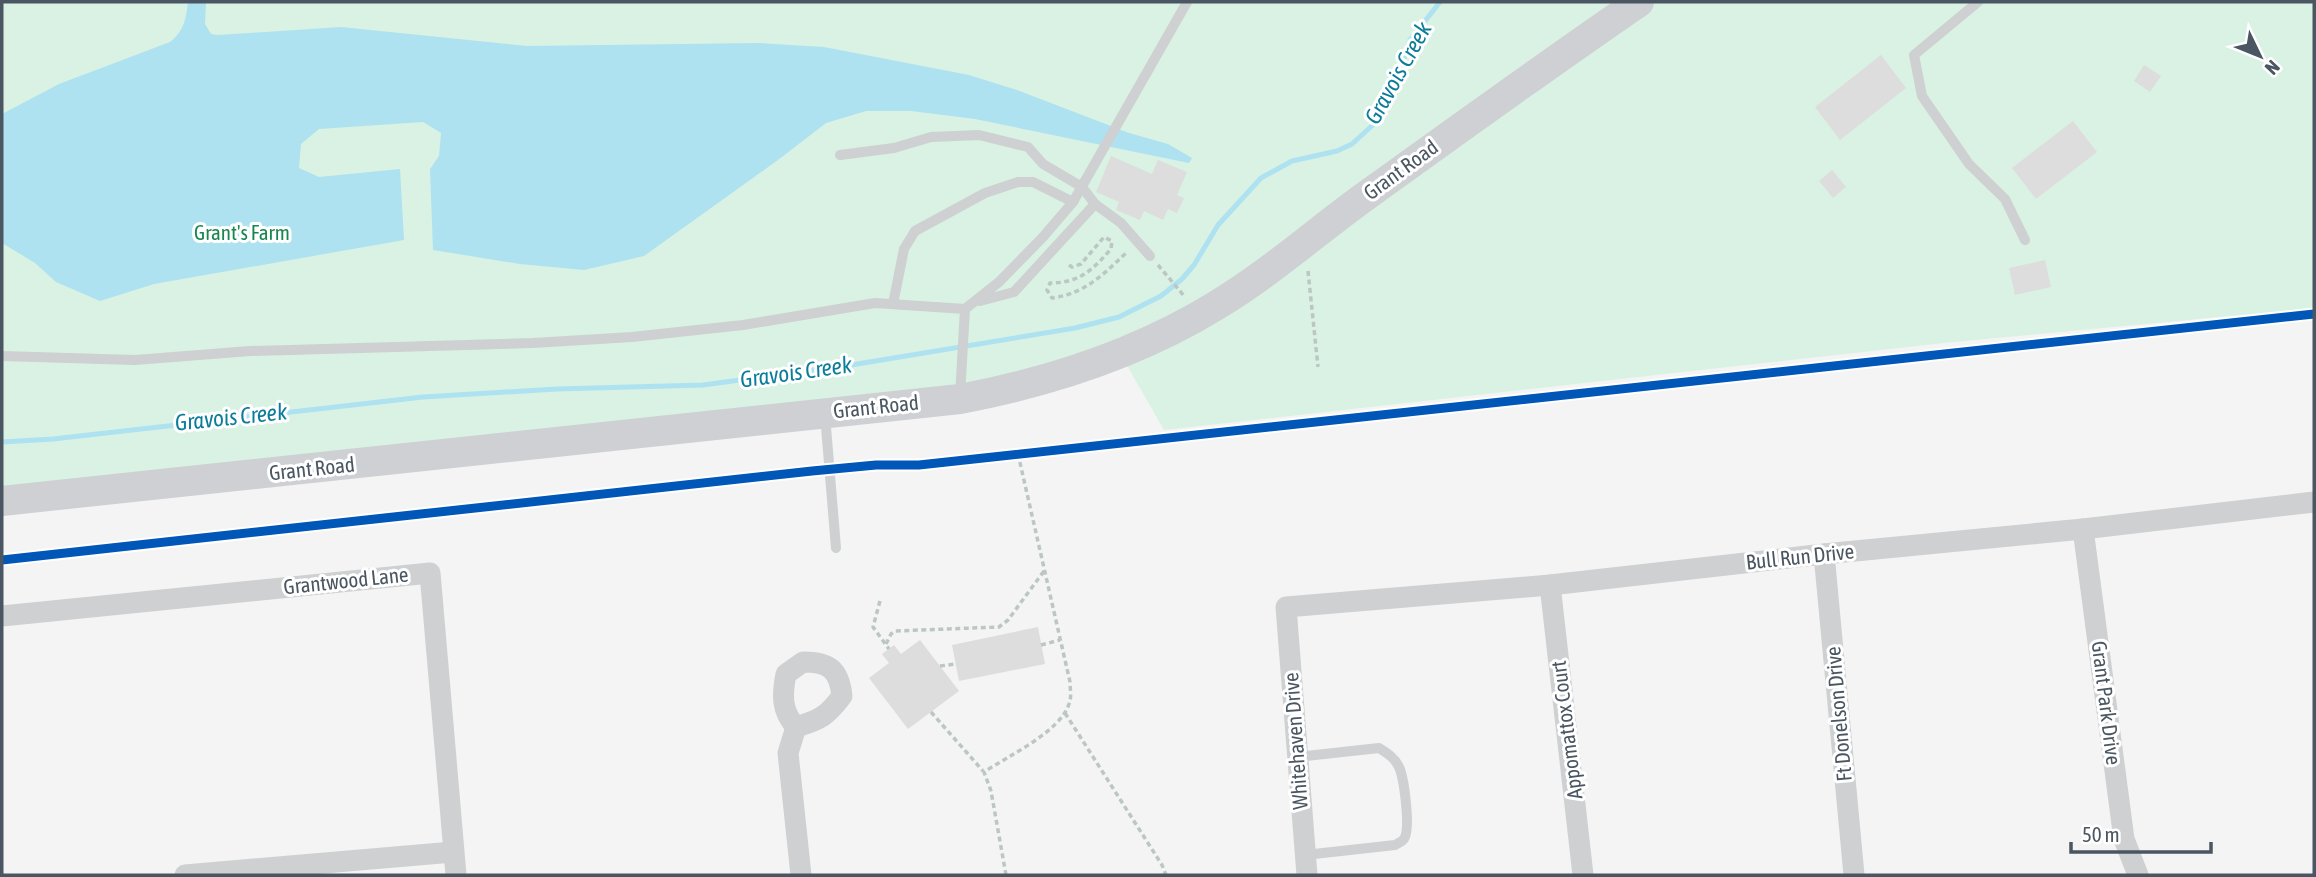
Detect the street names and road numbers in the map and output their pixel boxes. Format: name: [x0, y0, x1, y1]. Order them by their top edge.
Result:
street label: Grant Road: [1359, 134, 1442, 204]
street label: Grant Road: [832, 390, 920, 422]
street label: Grant Road: [268, 452, 356, 484]
street label: Bull Run Drive: [1745, 538, 1855, 574]
street label: Grantwood Lane: [282, 562, 410, 598]
street label: Grant Park Drive: [2087, 640, 2126, 766]
street label: Ft Donelson Drive: [1820, 646, 1856, 783]
street label: Appomattox Court: [1546, 659, 1586, 801]
street label: Whitehaven Drive: [1278, 672, 1312, 810]

